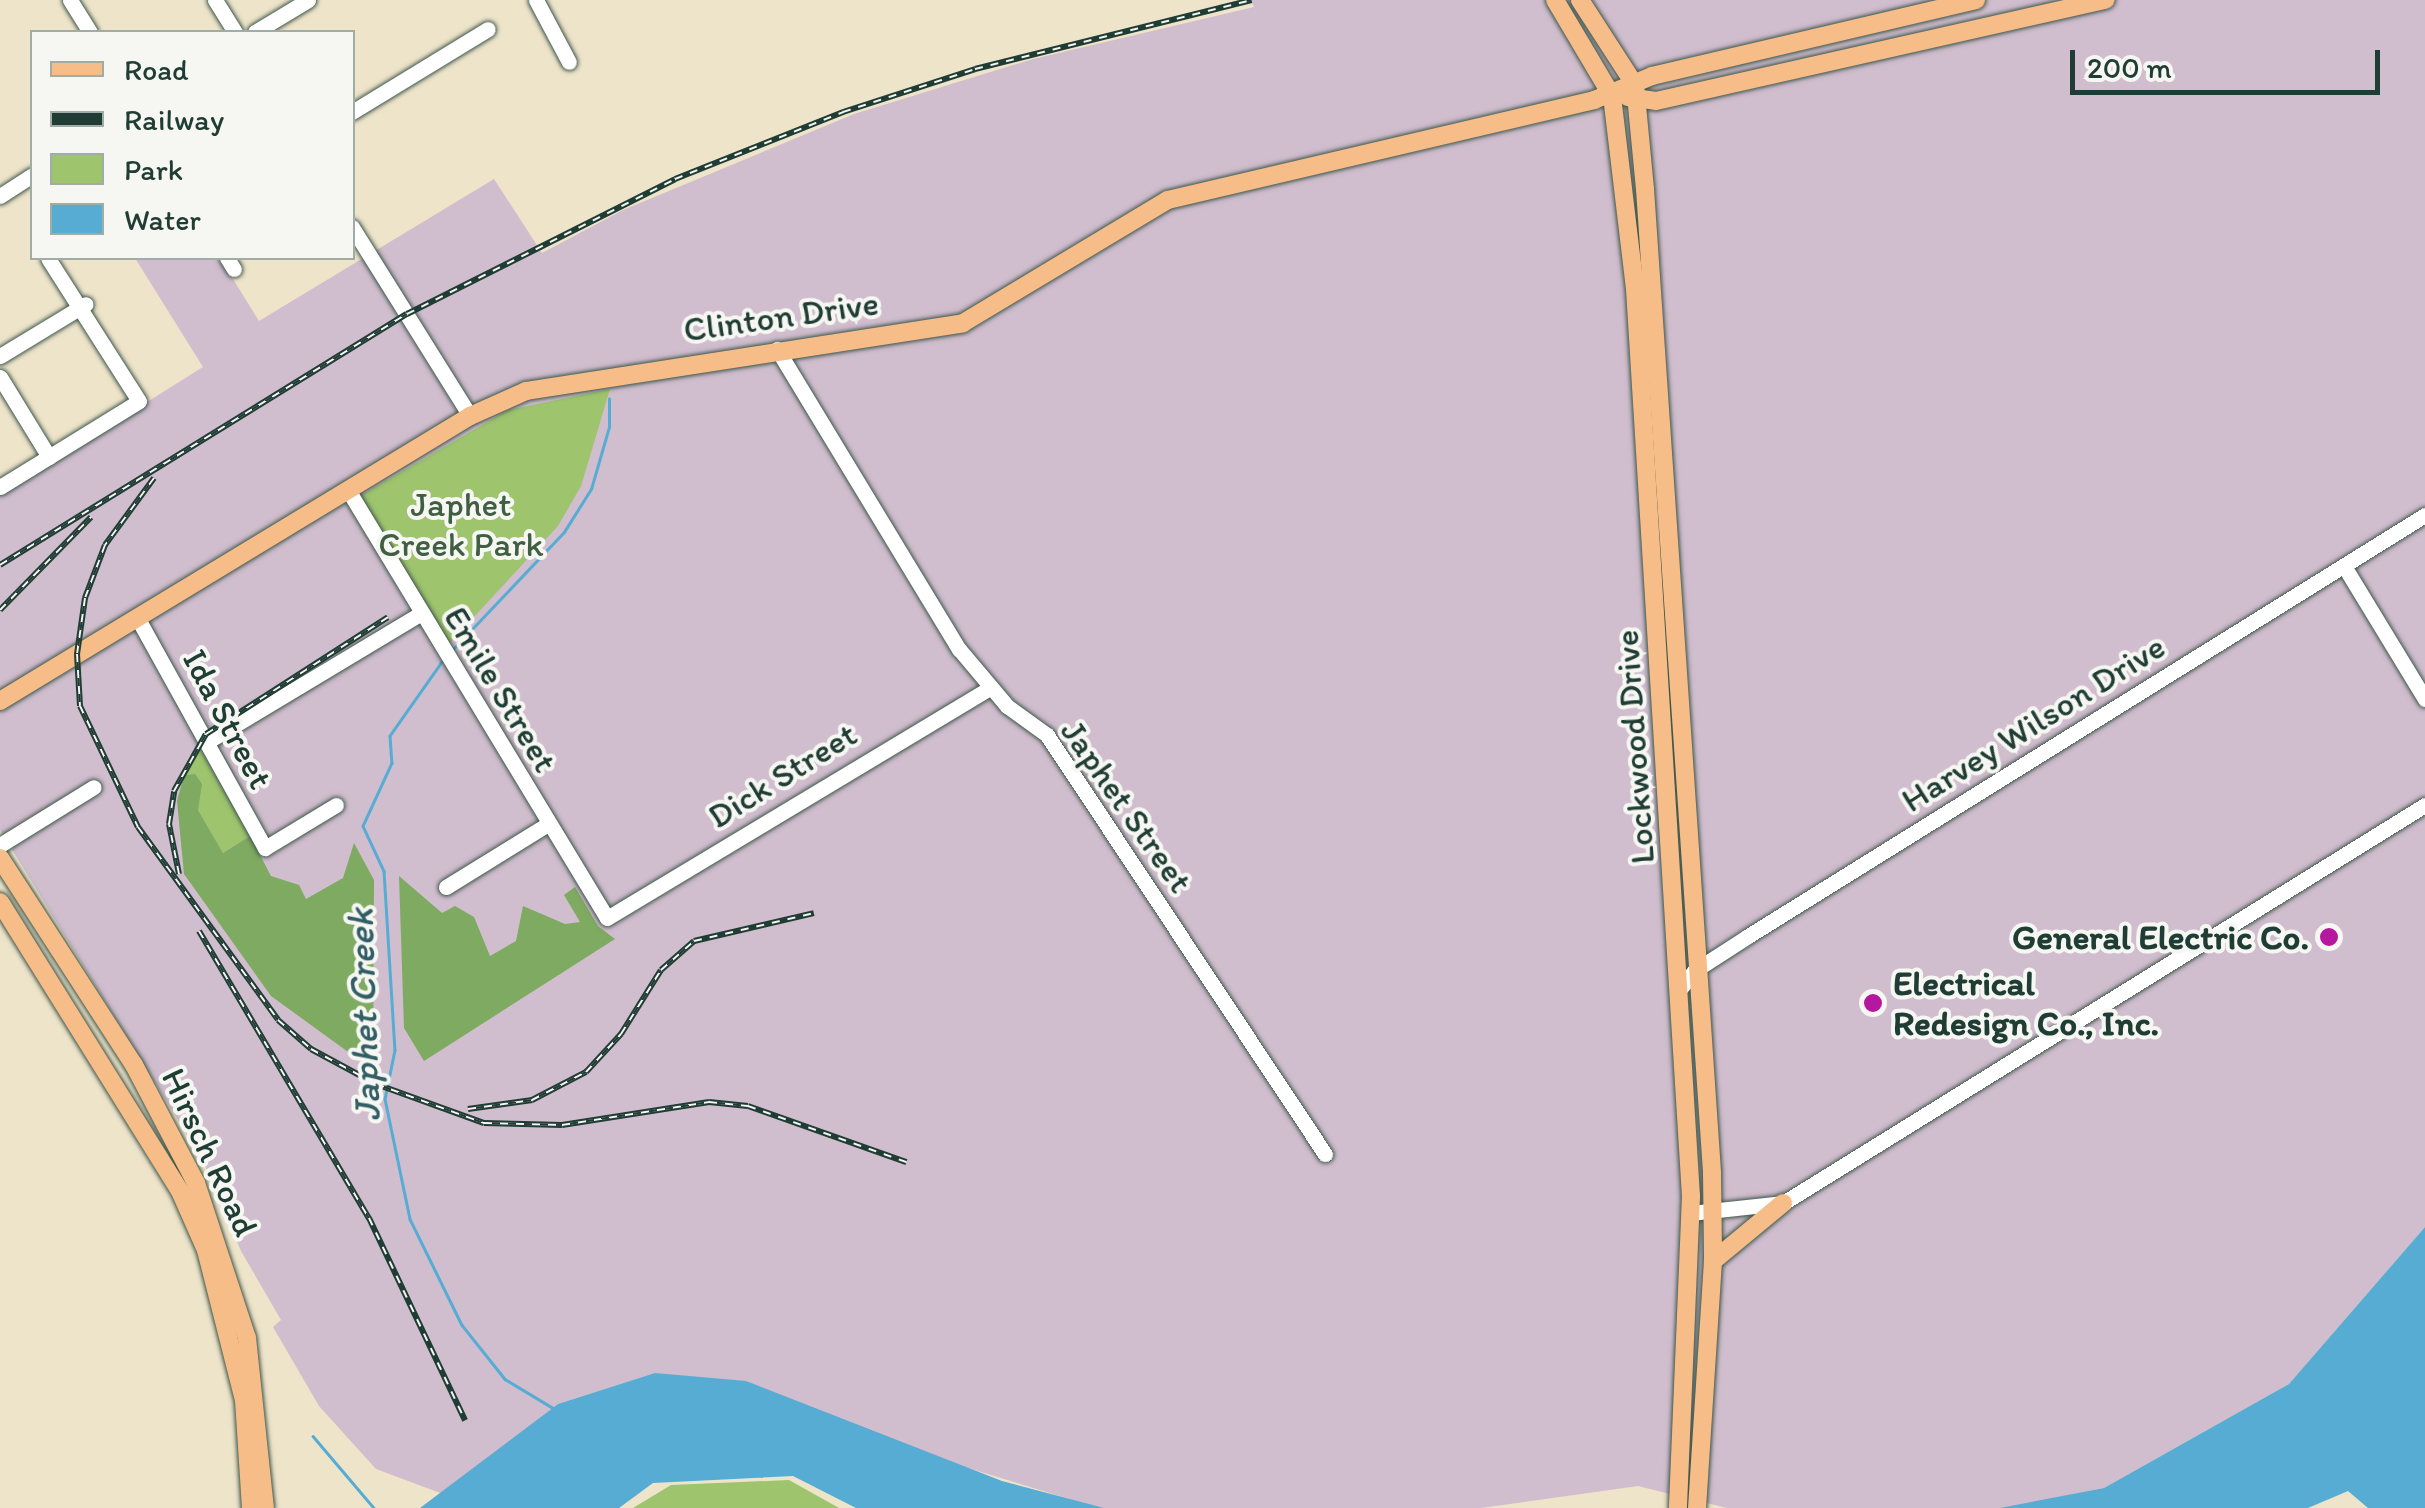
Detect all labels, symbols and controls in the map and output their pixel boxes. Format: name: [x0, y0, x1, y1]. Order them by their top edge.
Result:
legend: [30, 30, 355, 260]
scale bar: [2075, 30, 2385, 92]
text: 200 m: [2087, 49, 2172, 86]
text: Road: [124, 51, 189, 88]
text: Railway: [124, 101, 224, 138]
text: Park: [124, 151, 183, 188]
text: Water: [124, 201, 201, 238]
street label: Clinton Drive: [680, 281, 882, 351]
park label: Japhet Creek Park: [379, 483, 543, 565]
street label: Emile Street: [435, 599, 567, 779]
street label: Harvey Wilson Drive: [1894, 625, 2172, 821]
street label: Lockwood Drive: [1605, 628, 1663, 866]
street label: Ida Street: [174, 642, 282, 796]
street label: Japhet Street: [1052, 712, 1202, 900]
street label: Dick Street: [700, 713, 864, 837]
water label: Japhet Creek: [338, 908, 390, 1122]
place label: General Electric Co.: [2012, 916, 2309, 958]
marker: General Electric Co.: [2318, 926, 2340, 948]
place label: Electrical Redesign Co., Inc.: [1893, 962, 2159, 1044]
marker: Electrical Redesign Co., Inc.: [1862, 992, 1884, 1014]
street label: Hirsch Road: [153, 1061, 267, 1243]

